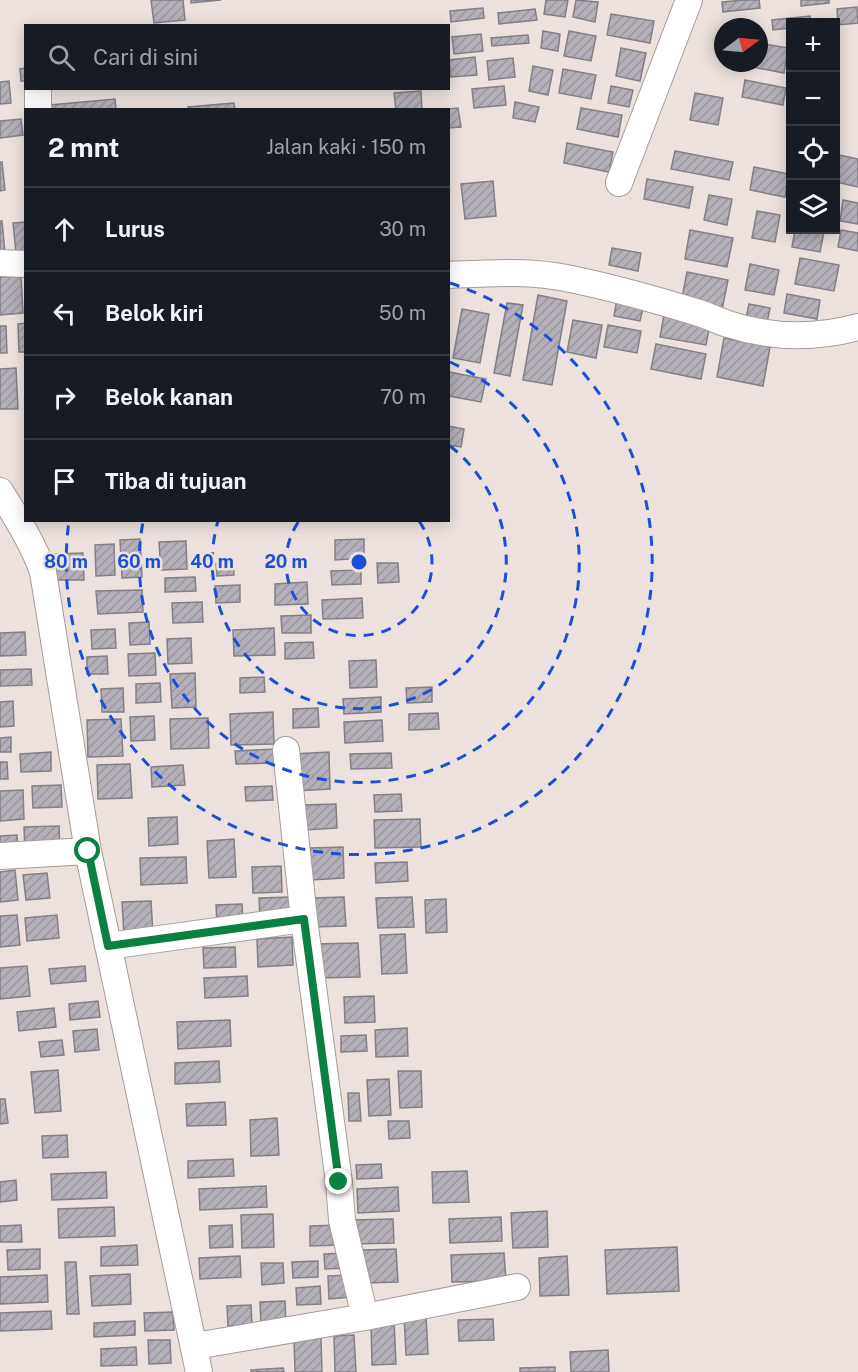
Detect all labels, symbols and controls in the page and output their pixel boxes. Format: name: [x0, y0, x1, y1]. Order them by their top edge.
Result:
north arrow: [714, 18, 768, 72]
map controls: [786, 18, 840, 234]
button: +: [786, 18, 840, 72]
search box: [24, 24, 450, 90]
icon: search: [45, 41, 78, 74]
text: Cari di sini: [93, 44, 198, 70]
button: −: [786, 72, 840, 126]
button: locate: [786, 126, 840, 180]
text: 2 mnt: [48, 132, 119, 163]
text: Jalan kaki · 150 m: [266, 135, 426, 159]
button: layers: [786, 180, 840, 234]
icon: ahead: [48, 213, 81, 246]
text: Lurus: [105, 216, 165, 242]
text: 30 m: [379, 217, 426, 241]
icon: left: [48, 297, 81, 330]
text: Belok kiri: [105, 300, 203, 326]
text: 50 m: [379, 301, 426, 325]
icon: right: [48, 381, 81, 414]
text: Belok kanan: [105, 384, 233, 410]
text: 70 m: [380, 385, 426, 409]
icon: arrive: [48, 465, 81, 498]
text: Tiba di tujuan: [105, 468, 246, 494]
text: 80 m: [44, 551, 88, 572]
text: 60 m: [117, 551, 161, 572]
text: 40 m: [190, 551, 234, 572]
text: 20 m: [264, 551, 308, 572]
centre of rings: [349, 552, 369, 572]
route start: [74, 837, 100, 863]
route end: [325, 1168, 351, 1194]

